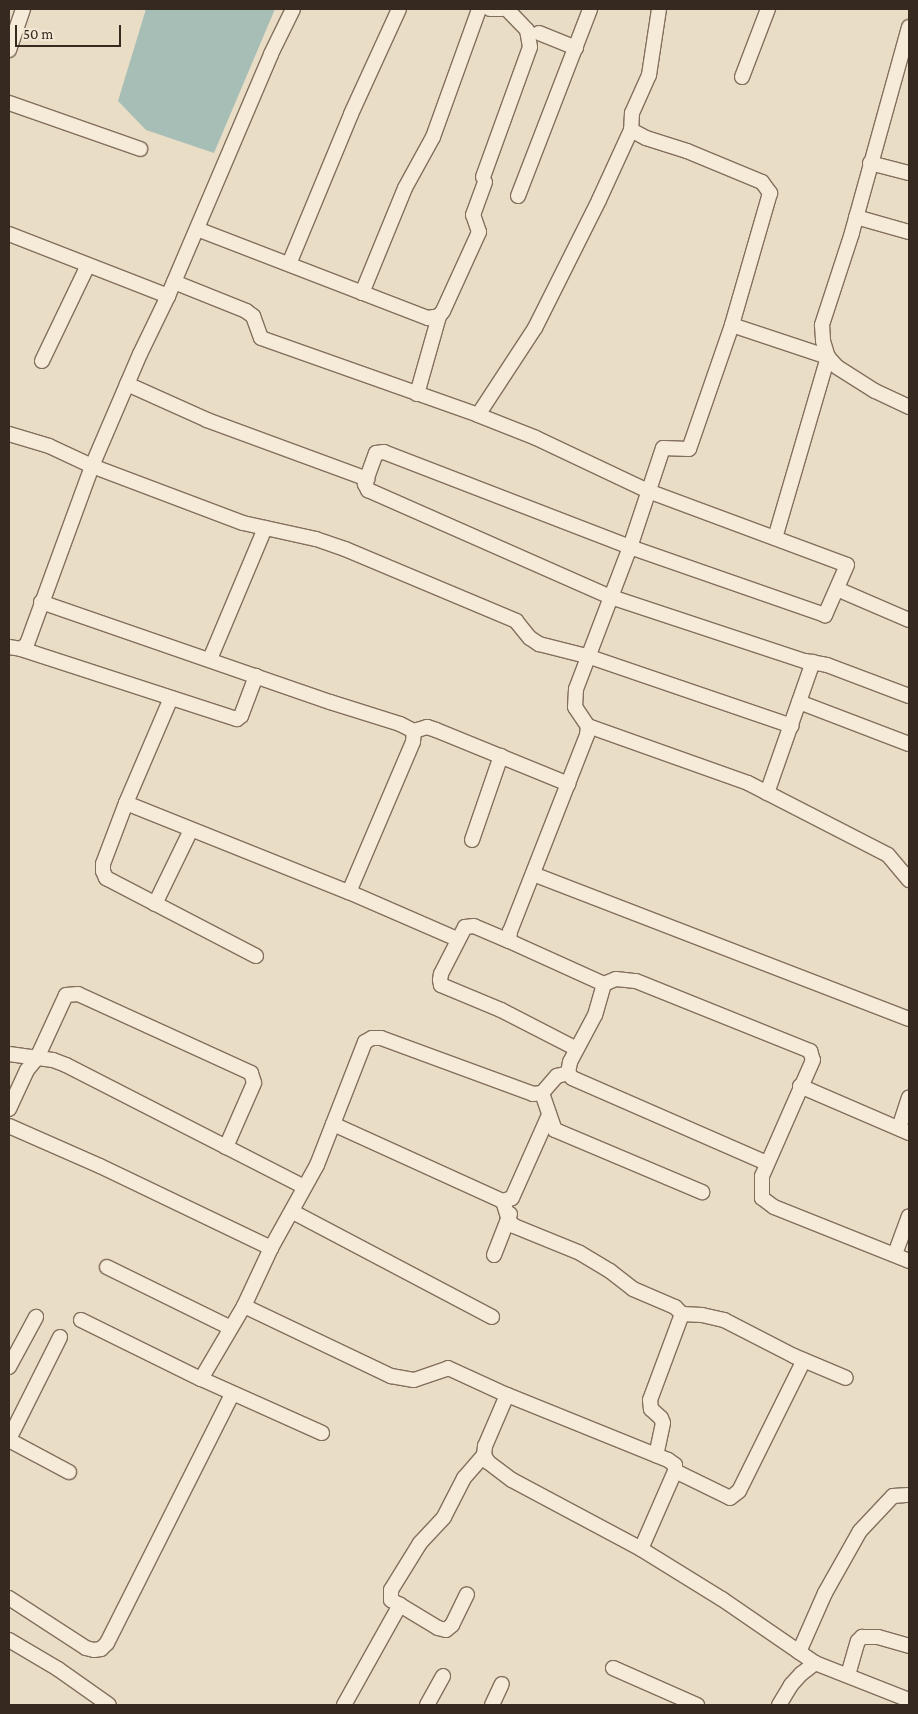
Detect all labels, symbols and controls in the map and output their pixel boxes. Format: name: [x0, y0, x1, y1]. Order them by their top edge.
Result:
scale bar: [18, 15, 124, 47]
text: 50 m: [23, 26, 53, 42]

